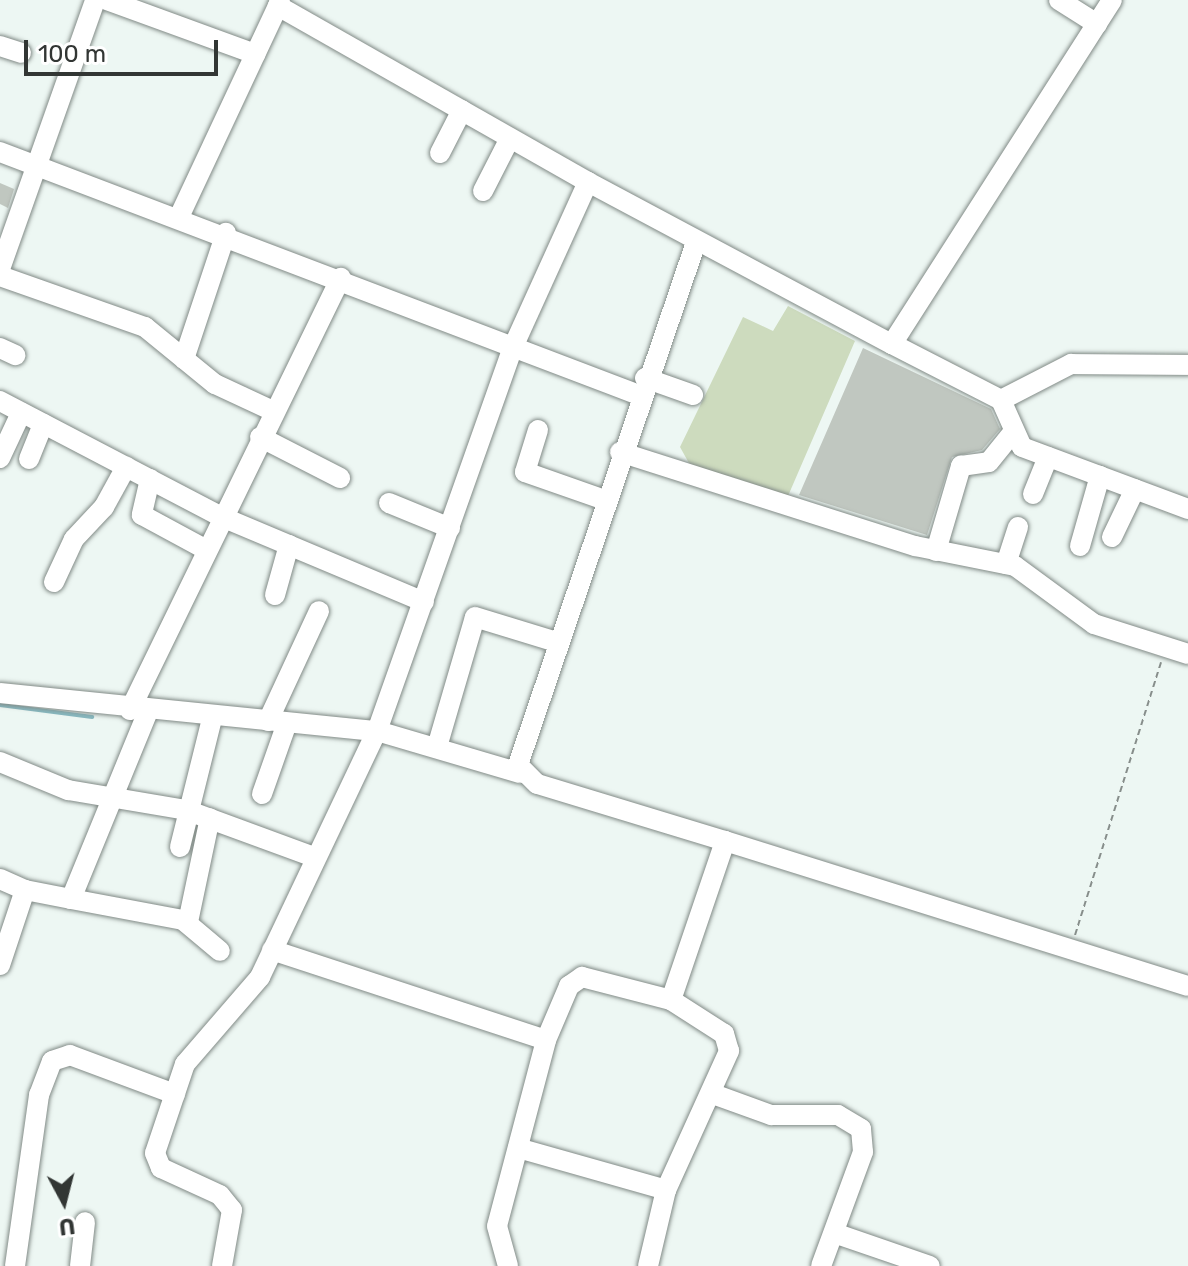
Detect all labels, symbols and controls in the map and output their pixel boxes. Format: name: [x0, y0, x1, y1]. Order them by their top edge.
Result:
scale bar: [28, 24, 222, 74]
text: 100 m: [38, 40, 106, 68]
north arrow: [24, 1162, 104, 1242]
text: U: [57, 1212, 77, 1241]

